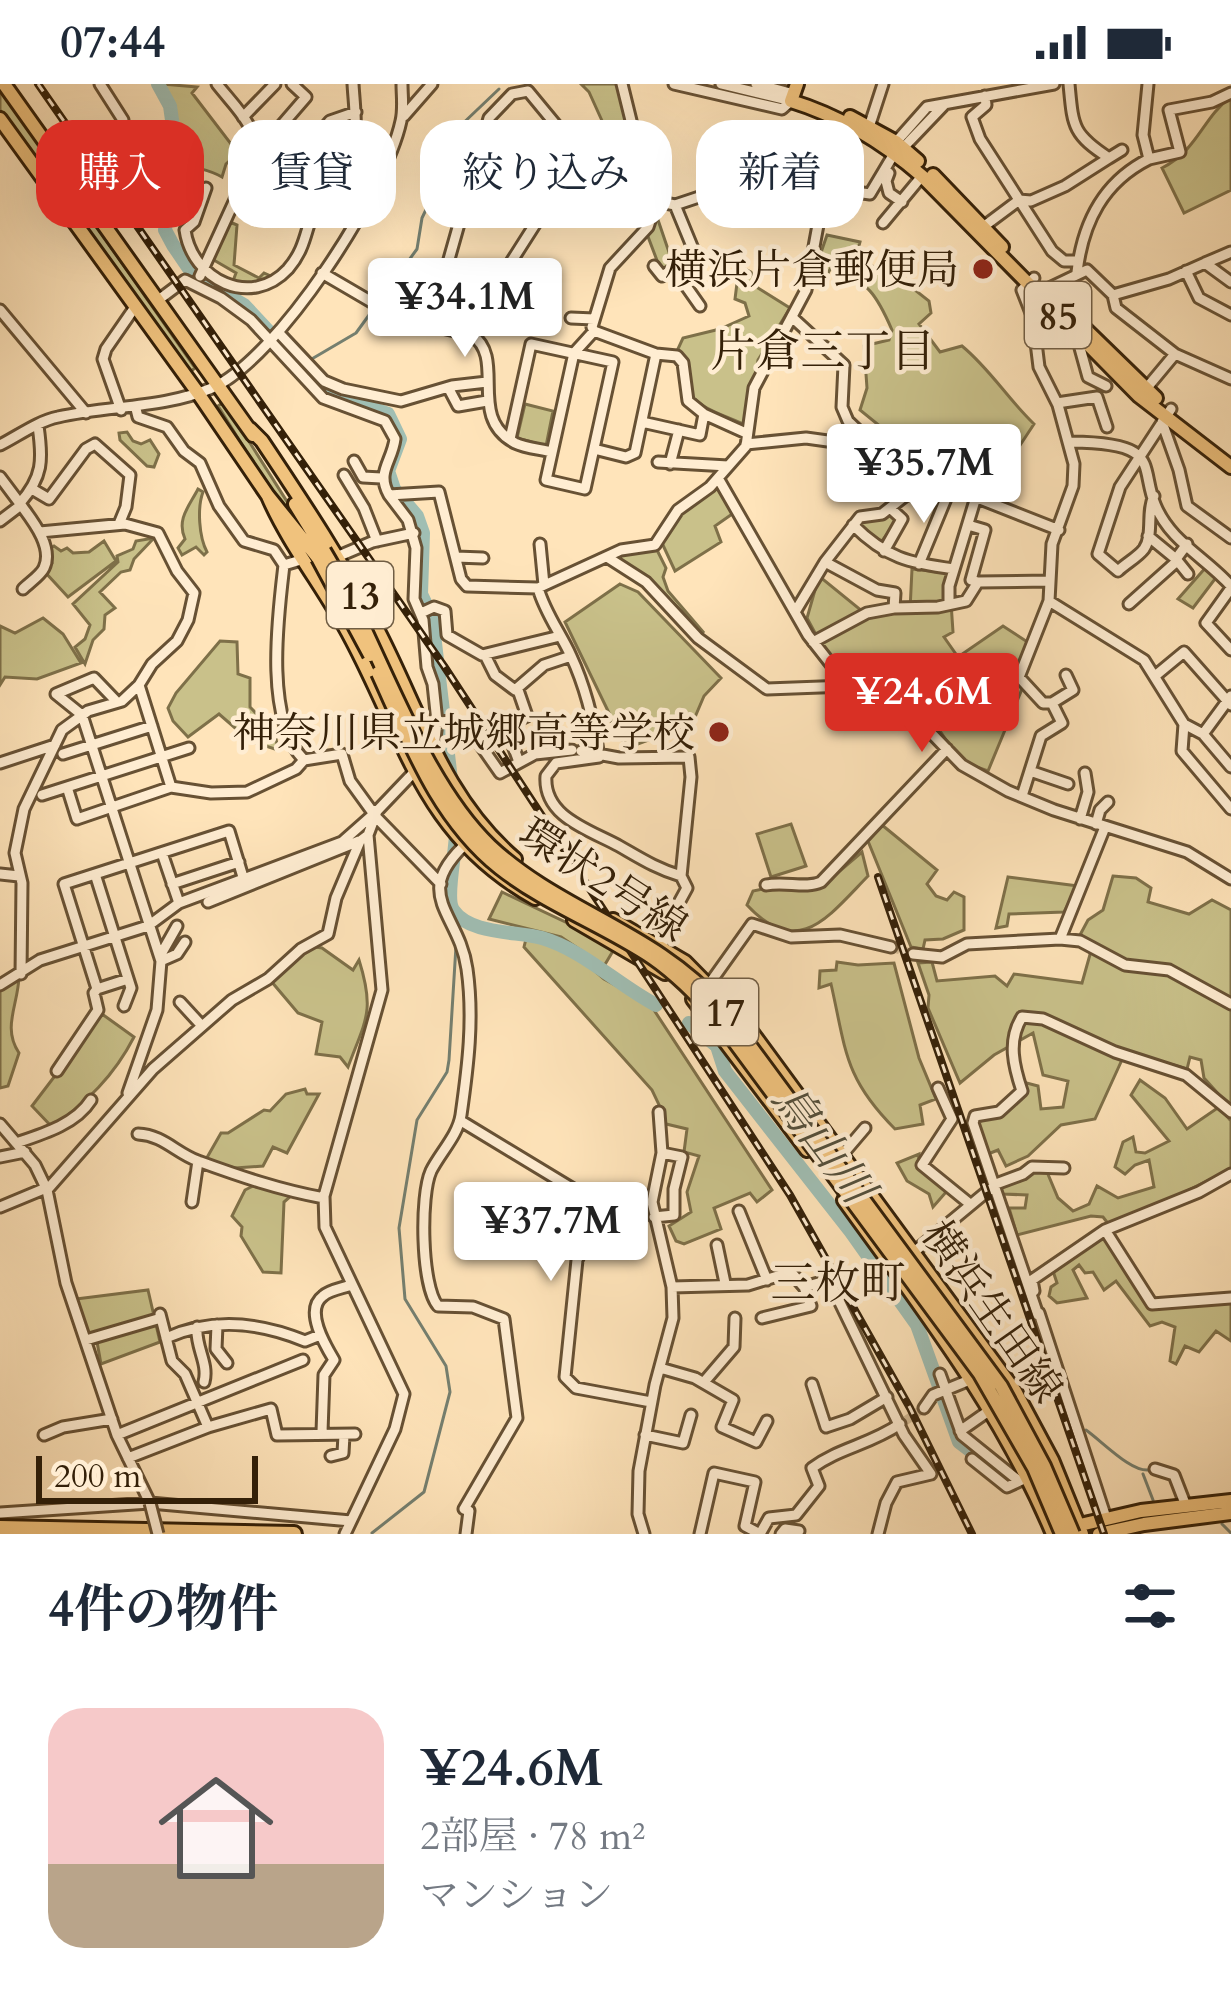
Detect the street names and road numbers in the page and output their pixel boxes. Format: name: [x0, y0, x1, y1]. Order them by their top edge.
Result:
road number: 85: [1025, 282, 1091, 348]
road number: 13: [327, 562, 393, 628]
street label: 環状2号線: [508, 805, 698, 956]
road number: 17: [692, 979, 758, 1045]
street label: 横浜生田線: [908, 1209, 1075, 1414]

